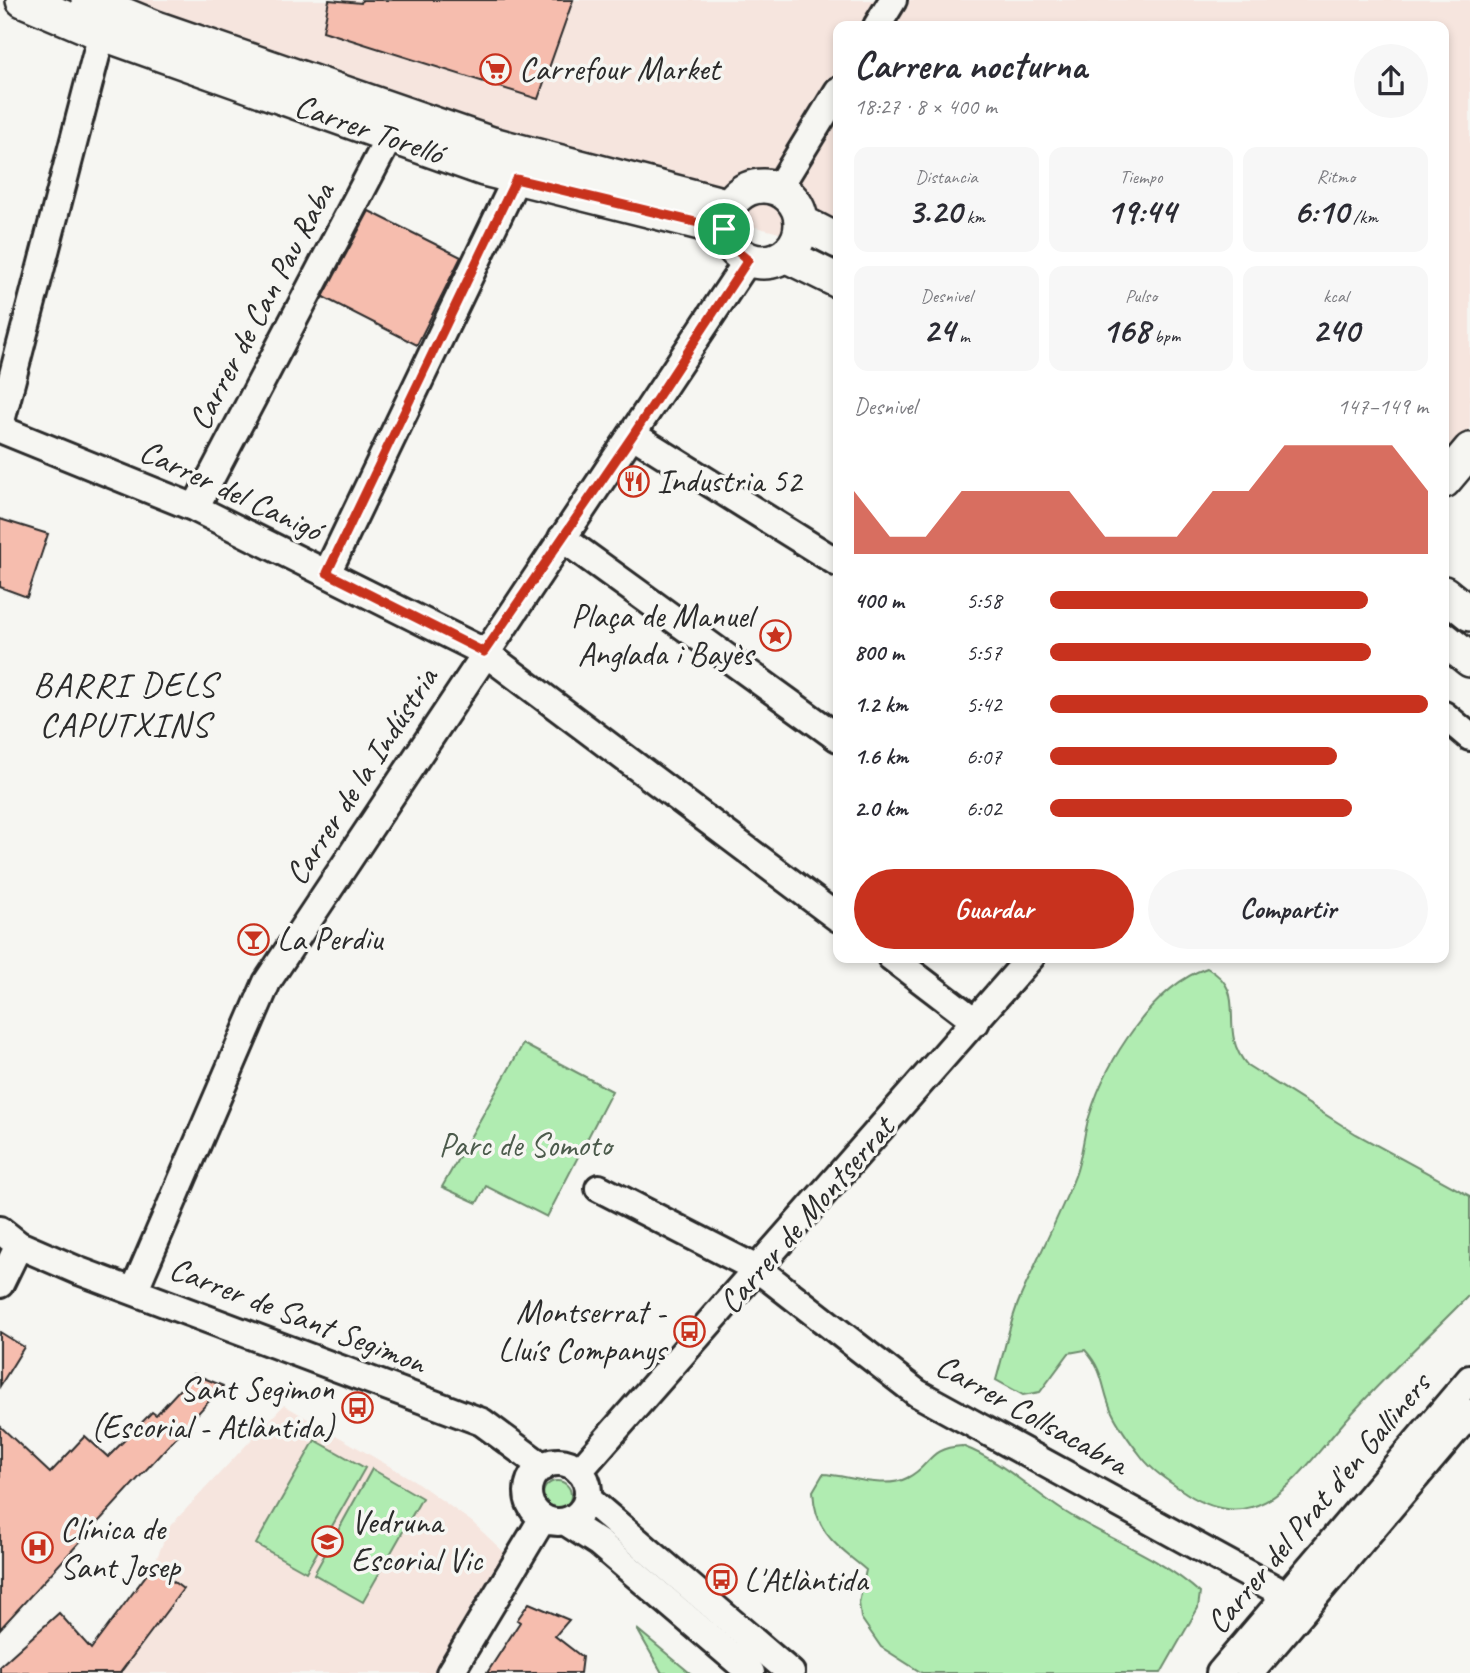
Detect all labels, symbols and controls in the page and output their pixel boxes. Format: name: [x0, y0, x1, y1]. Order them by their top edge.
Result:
text: Carrera nocturna: [854, 42, 1087, 89]
button: share: [1354, 44, 1428, 118]
place label: Carrefour Market: [519, 48, 722, 90]
supermarket icon: Carrefour Market: [479, 52, 513, 86]
street label: Carrer Torelló: [289, 84, 453, 175]
text: 18:27 · 8 × 400 m: [854, 92, 997, 121]
text: Distancia: [915, 165, 978, 189]
text: Tiempo: [1120, 165, 1162, 189]
text: Ritmo: [1316, 165, 1355, 189]
street label: Carrer de Can Pau Raba: [178, 174, 345, 437]
text: 3.20: [908, 189, 962, 234]
text: 19:44: [1106, 189, 1176, 234]
text: 6:10: [1293, 189, 1348, 234]
pin: [694, 199, 754, 259]
text: km: [962, 205, 985, 229]
text: /km: [1348, 205, 1378, 229]
icon: arrive: [705, 210, 743, 248]
text: Desnivel: [921, 284, 972, 308]
text: Pulso: [1125, 284, 1157, 308]
text: kcal: [1323, 284, 1348, 308]
text: 24: [923, 308, 954, 353]
text: 168: [1102, 308, 1150, 353]
text: 240: [1312, 308, 1359, 353]
text: m: [954, 324, 970, 348]
text: bpm: [1150, 324, 1180, 348]
text: Desnivel: [854, 392, 916, 421]
text: 147–149 m: [1337, 392, 1428, 421]
street label: Carrer del Canigó: [133, 430, 333, 552]
place label: Industria 52: [657, 460, 804, 502]
restaurant icon: Industria 52: [617, 464, 651, 498]
text: 400 m: [854, 586, 904, 615]
text: 5:58: [966, 586, 1002, 615]
place label: Plaça de Manuel Anglada i Bayès: [571, 595, 758, 675]
place icon: Plaça de Manuel Anglada i Bayès: [759, 618, 793, 652]
text: 800 m: [854, 638, 904, 667]
text: 5:57: [966, 638, 1002, 667]
street label: Carrer de la Indústria: [275, 658, 448, 893]
district label: BARRI DELS CAPUTXINS: [33, 662, 222, 747]
text: 1.2 km: [854, 690, 908, 719]
text: 5:42: [966, 690, 1002, 719]
text: 1.6 km: [854, 742, 908, 771]
text: 6:07: [966, 742, 1002, 771]
text: 2.0 km: [854, 794, 908, 823]
text: 6:02: [966, 794, 1002, 823]
button: Guardar: [854, 869, 1134, 949]
button: Compartir: [1148, 869, 1428, 949]
place label: La Perdiu: [277, 918, 384, 960]
bar icon: La Perdiu: [237, 922, 271, 956]
street label: Carrer de Montserrat: [709, 1106, 905, 1322]
park label: Parc de Somoto: [439, 1124, 615, 1166]
street label: Carrer de Sant Segimon: [164, 1247, 434, 1384]
place label: Montserrat - Lluís Companys: [498, 1291, 669, 1371]
bus stop icon: Montserrat - Lluís Companys: [672, 1314, 706, 1348]
street label: Carrer Collsacabra: [929, 1344, 1138, 1485]
street label: Carrer del Prat d'en Galliners: [1197, 1362, 1441, 1642]
place label: Sant Segimon (Escorial - Atlàntida): [91, 1368, 336, 1448]
bus stop icon: Sant Segimon (Escorial - Atlàntida): [340, 1391, 374, 1425]
place label: Vedruna Escorial Vic: [351, 1501, 483, 1581]
place label: Clínica de Sant Josep: [60, 1508, 182, 1588]
school or university icon: Vedruna Escorial Vic: [311, 1524, 345, 1558]
hospital icon: Clínica de Sant Josep: [20, 1531, 54, 1565]
place label: L'Atlàntida: [744, 1559, 869, 1601]
bus stop icon: L'Atlàntida: [704, 1563, 738, 1597]

